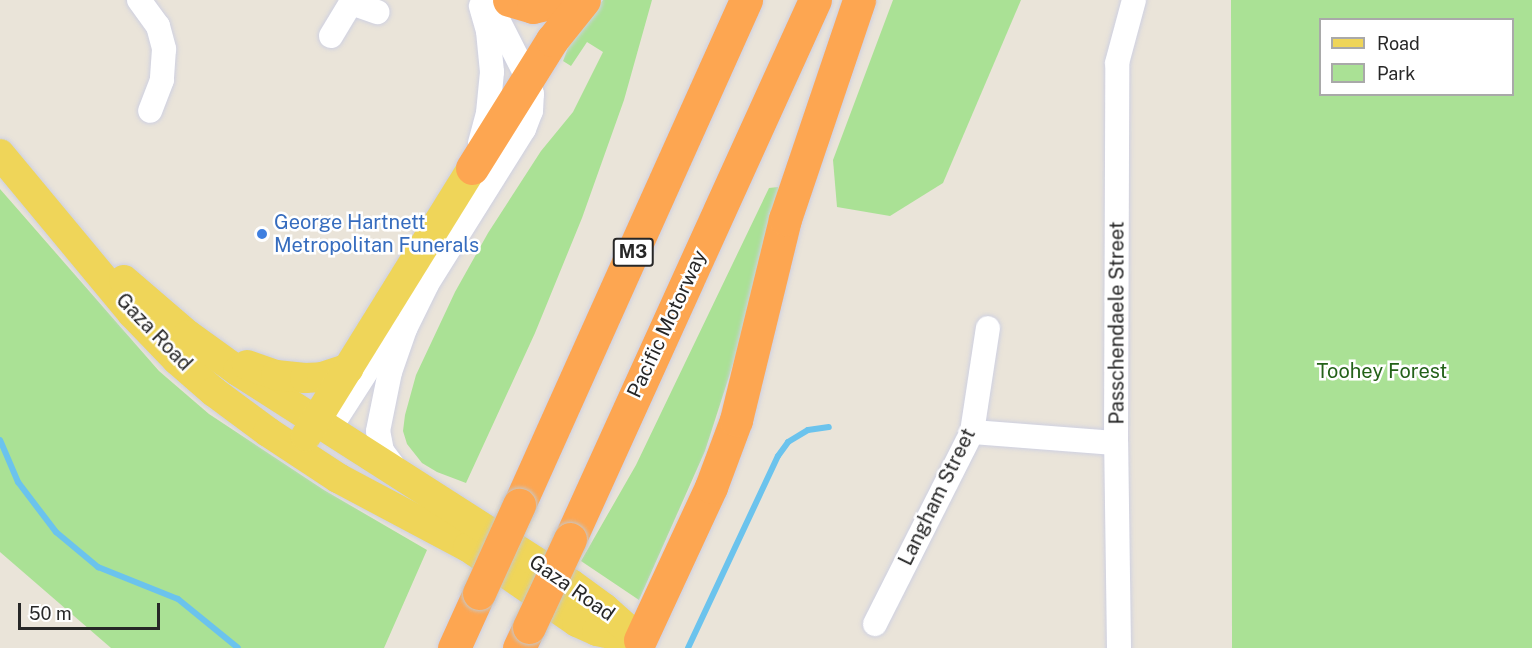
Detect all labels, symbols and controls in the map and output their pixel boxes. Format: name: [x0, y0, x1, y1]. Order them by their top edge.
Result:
legend: [1319, 18, 1514, 96]
text: Road: [1377, 33, 1420, 54]
text: Park: [1377, 63, 1415, 84]
place label: George Hartnett Metropolitan Funerals: [274, 210, 479, 257]
street label: Passchendaele Street: [1105, 221, 1129, 425]
marker: George Hartnett Metropolitan Funerals: [255, 227, 269, 241]
road number: M3: [612, 237, 654, 267]
street label: Pacific Motorway: [622, 246, 712, 402]
street label: Gaza Road: [111, 288, 197, 376]
park label: Toohey Forest: [1317, 359, 1447, 383]
street label: Langham Street: [893, 425, 981, 569]
street label: Gaza Road: [525, 550, 619, 626]
scale bar: [21, 591, 164, 629]
text: 50 m: [29, 603, 72, 624]

